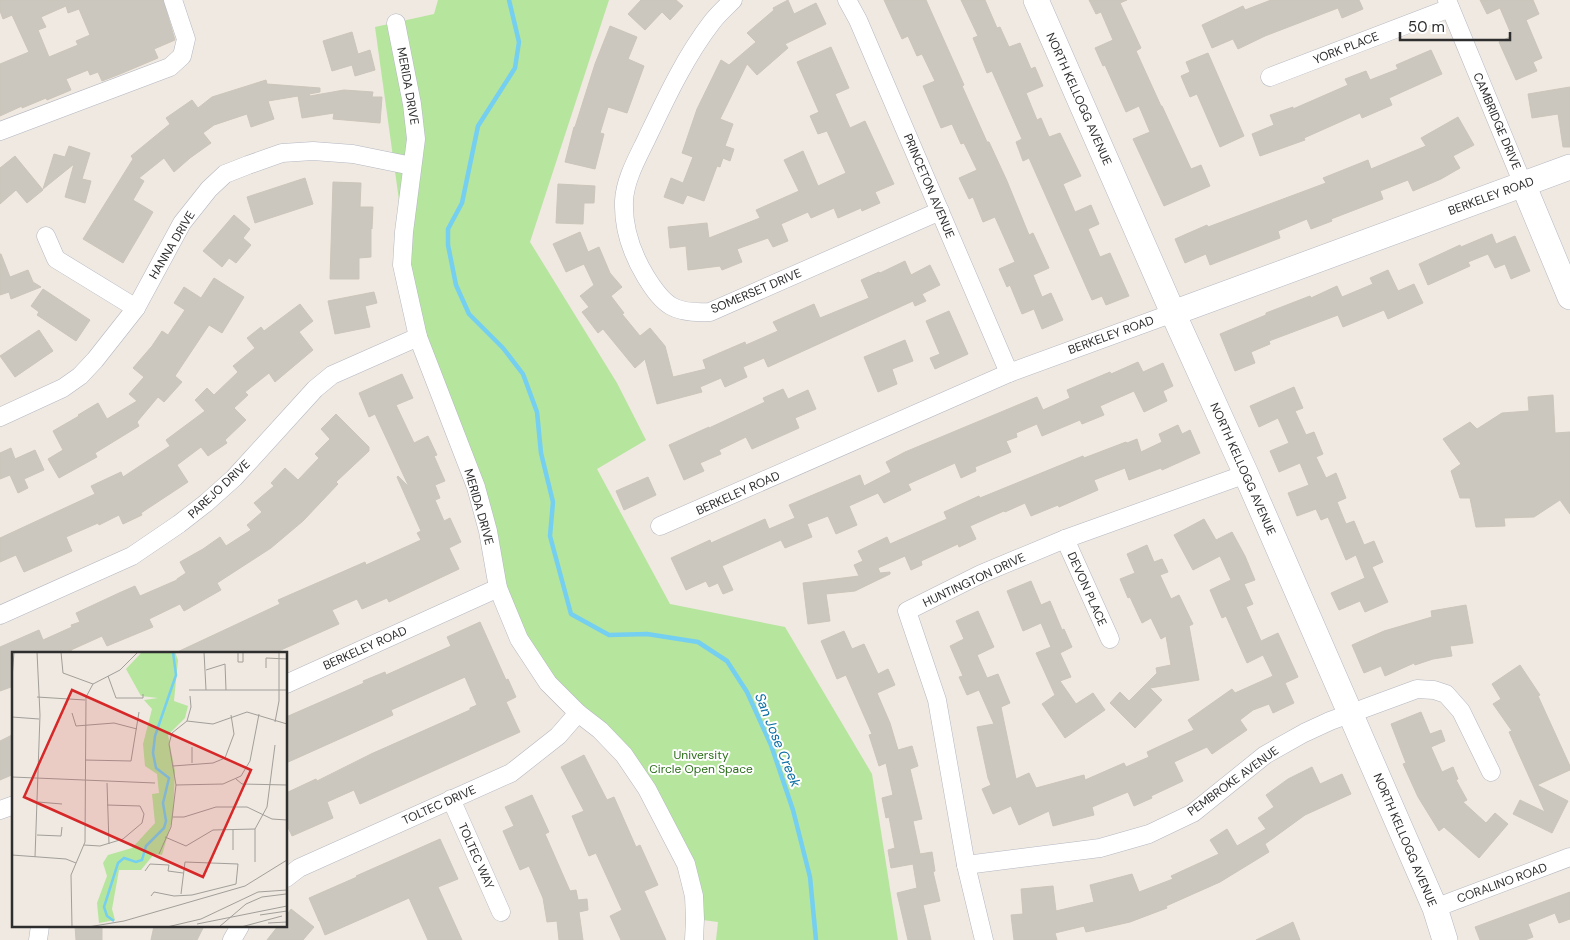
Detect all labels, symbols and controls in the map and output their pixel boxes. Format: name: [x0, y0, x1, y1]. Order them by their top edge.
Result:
scale bar: [1400, 10, 1510, 42]
text: 50 m: [1408, 17, 1445, 37]
street label: YORK PLACE: [1311, 28, 1381, 68]
street label: NORTH KELLOGG AVENUE: [1042, 30, 1116, 168]
street label: MERIDA DRIVE: [393, 46, 423, 126]
street label: CAMBRIDGE DRIVE: [1469, 70, 1525, 172]
street label: PRINCETON AVENUE: [900, 131, 958, 241]
street label: BERKELEY ROAD: [1446, 173, 1536, 219]
street label: HANNA DRIVE: [145, 208, 199, 282]
street label: SOMERSET DRIVE: [708, 265, 804, 317]
street label: BERKELEY ROAD: [1066, 312, 1156, 358]
street label: NORTH KELLOGG AVENUE: [1206, 400, 1280, 538]
street label: PAREJO DRIVE: [185, 456, 254, 522]
street label: MERIDA DRIVE: [460, 467, 498, 547]
street label: BERKELEY ROAD: [694, 467, 782, 519]
street label: HUNTINGTON DRIVE: [920, 549, 1028, 611]
street label: DEVON PLACE: [1063, 549, 1111, 629]
street label: BERKELEY ROAD: [321, 622, 409, 674]
inset map: [12, 652, 288, 928]
water label: San Jose Creek: [751, 690, 805, 790]
street label: PEMBROKE AVENUE: [1184, 742, 1282, 820]
park label: University Circle Open Space: [649, 747, 753, 777]
street label: NORTH KELLOGG AVENUE: [1370, 771, 1441, 909]
street label: TOLTEC DRIVE: [400, 782, 478, 828]
street label: TOLTEC WAY: [454, 820, 498, 892]
street label: CORALINO ROAD: [1455, 859, 1549, 907]

